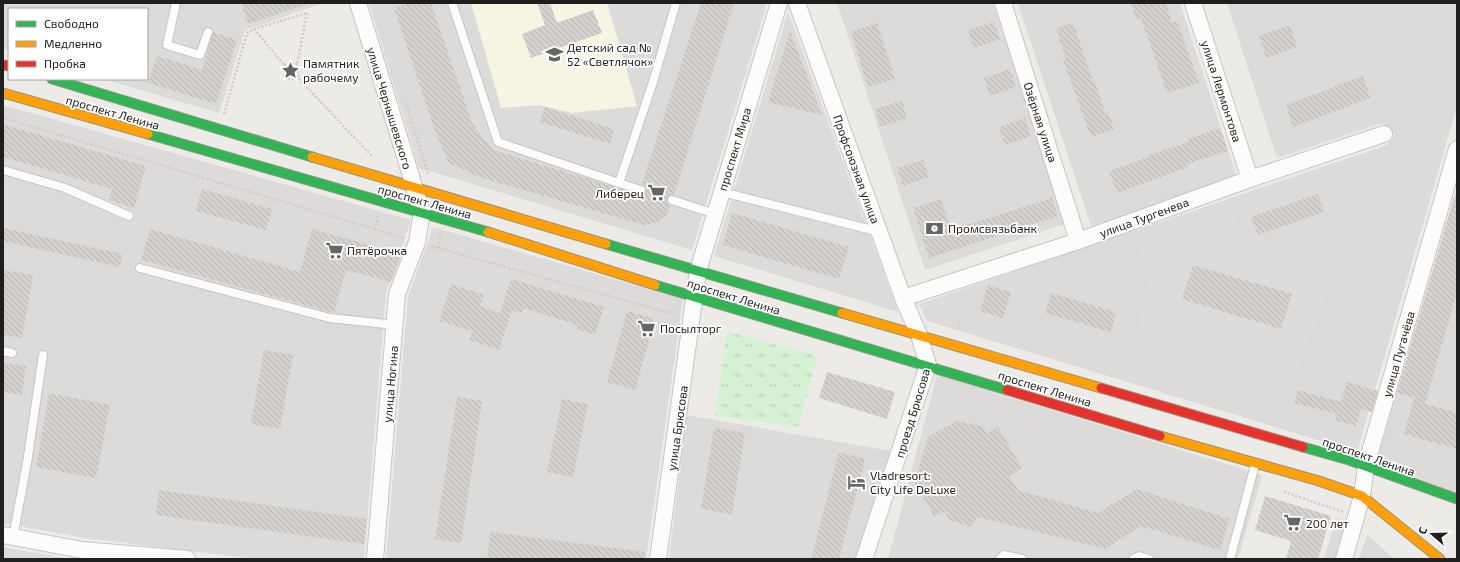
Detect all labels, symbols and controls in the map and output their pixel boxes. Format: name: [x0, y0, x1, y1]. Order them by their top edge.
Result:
legend: [8, 8, 148, 80]
text: Свободно: [44, 16, 99, 30]
text: Медленно: [44, 36, 102, 50]
street label: улица Лермонтова: [1198, 38, 1245, 144]
place label: Детский сад № 52 «Светлячок»: [567, 40, 653, 68]
school or university icon: Детский сад № 52 «Светлячок»: [544, 44, 564, 64]
street label: улица Чернышевского: [364, 45, 415, 171]
text: Пробка: [44, 56, 86, 70]
place label: Памятник рабочему: [303, 56, 360, 85]
place icon: Памятник рабочему: [280, 60, 300, 80]
street label: Озёрная улица: [1020, 80, 1061, 164]
street label: проспект Ленина: [64, 92, 162, 132]
street label: проспект Мира: [715, 106, 753, 192]
street label: Профсоюзная улица: [830, 113, 883, 226]
street label: проспект Ленина: [376, 181, 474, 221]
supermarket icon: Либерец: [647, 183, 667, 203]
place label: Либерец: [595, 186, 644, 200]
street label: улица Тургенева: [1097, 194, 1191, 241]
bank icon: Промсвязьбанк: [925, 218, 945, 238]
place label: Промсвязьбанк: [948, 221, 1038, 235]
supermarket icon: Пятёрочка: [324, 240, 344, 260]
place label: Пятёрочка: [347, 243, 407, 257]
street label: проспект Ленина: [686, 275, 782, 317]
street label: улица Пугачёва: [1379, 309, 1418, 399]
supermarket icon: Посылторг: [637, 318, 657, 338]
place label: Посылторг: [660, 321, 722, 335]
street label: улица Ногина: [380, 345, 401, 423]
street label: проезд Брюсова: [892, 367, 932, 459]
street label: проспект Ленина: [997, 367, 1093, 409]
street label: улица Брюсова: [664, 385, 691, 472]
street label: проспект Ленина: [1321, 434, 1417, 478]
place label: Vladresort: City Life DeLuxe: [870, 468, 956, 496]
hotel icon: Vladresort: City Life DeLuxe: [847, 472, 867, 492]
supermarket icon: 200 лет: [1283, 513, 1303, 533]
north arrow: [1412, 514, 1452, 554]
place label: 200 лет: [1306, 516, 1349, 530]
text: С: [1415, 525, 1430, 536]

